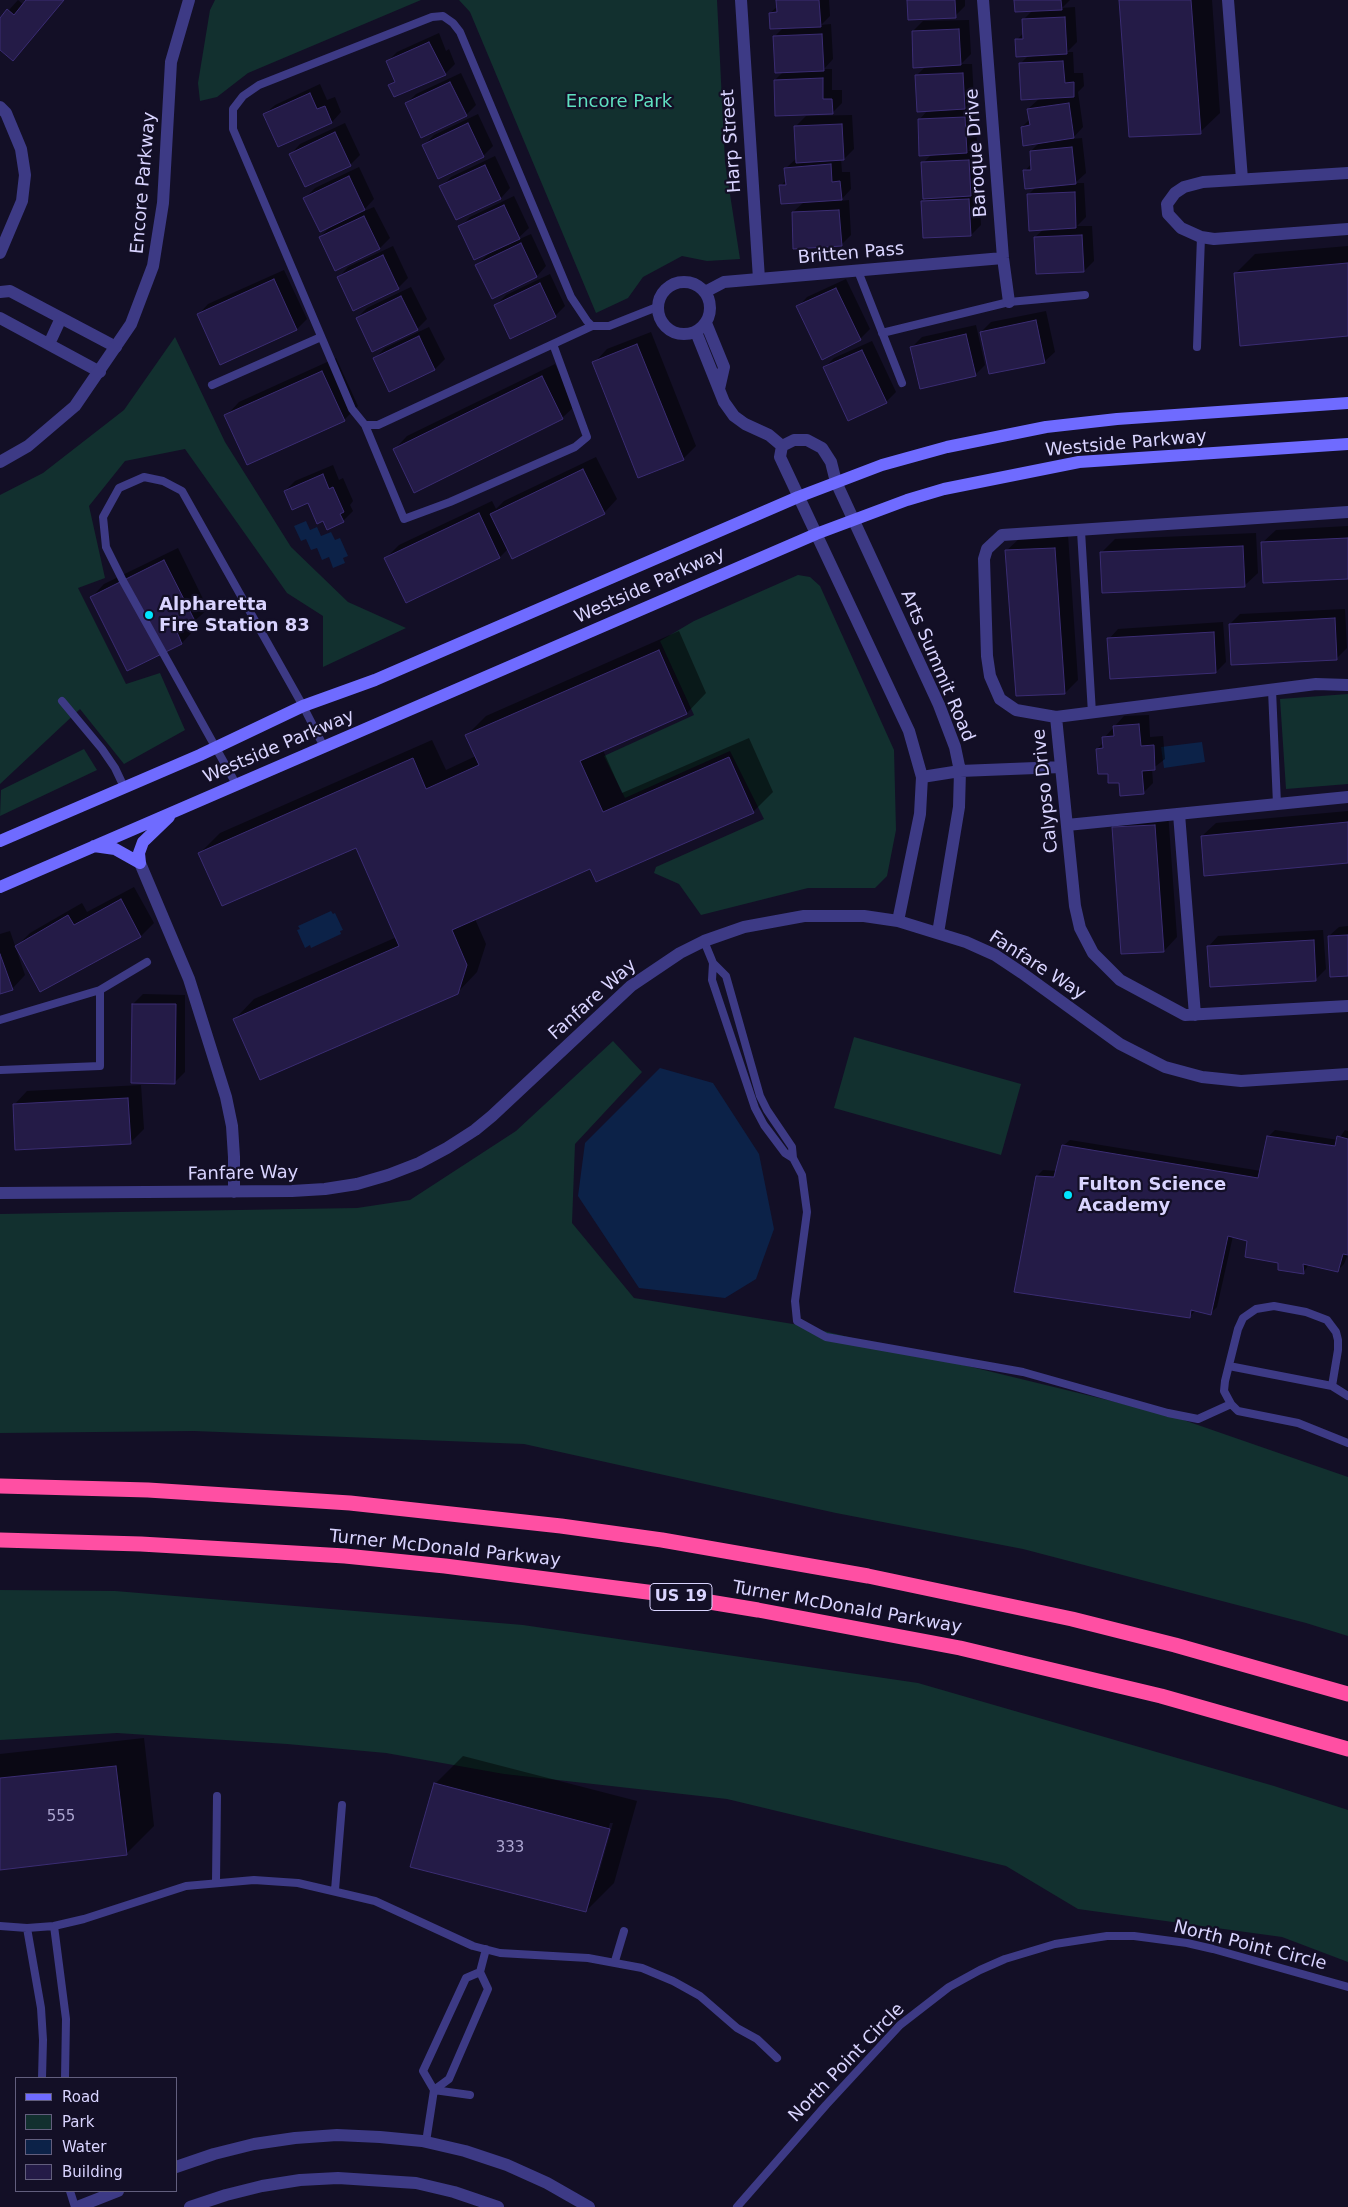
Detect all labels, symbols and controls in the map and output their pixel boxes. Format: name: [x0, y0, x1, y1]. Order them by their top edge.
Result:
street label: Harp Street: [718, 88, 746, 194]
street label: Baroque Drive: [962, 88, 992, 218]
park label: Encore Park: [566, 91, 672, 113]
street label: Encore Parkway: [127, 111, 161, 255]
street label: Britten Pass: [797, 239, 905, 269]
street label: Westside Parkway: [1044, 426, 1208, 462]
street label: Westside Parkway: [572, 543, 728, 629]
street label: Arts Summit Road: [895, 587, 979, 745]
place label: Alpharetta Fire Station 83: [159, 594, 310, 636]
marker: Alpharetta Fire Station 83: [143, 609, 155, 621]
street label: Westside Parkway: [200, 705, 358, 789]
street label: Calypso Drive: [1029, 728, 1063, 854]
street label: Fanfare Way: [985, 927, 1089, 1005]
street label: Fanfare Way: [545, 955, 641, 1045]
street label: Fanfare Way: [188, 1162, 298, 1186]
place label: Fulton Science Academy: [1078, 1174, 1226, 1216]
marker: Fulton Science Academy: [1062, 1189, 1074, 1201]
street label: Turner McDonald Parkway: [328, 1526, 562, 1572]
street label: Turner McDonald Parkway: [731, 1577, 963, 1639]
road number: US 19: [650, 1584, 712, 1610]
house number: 555: [47, 1808, 75, 1826]
house number: 333: [496, 1839, 524, 1857]
street label: North Point Circle: [1171, 1917, 1329, 1975]
street label: North Point Circle: [785, 1999, 909, 2127]
legend: [15, 2077, 178, 2192]
text: Road: [62, 2088, 100, 2106]
text: Park: [62, 2113, 94, 2131]
text: Water: [62, 2138, 106, 2156]
text: Building: [62, 2163, 123, 2181]

